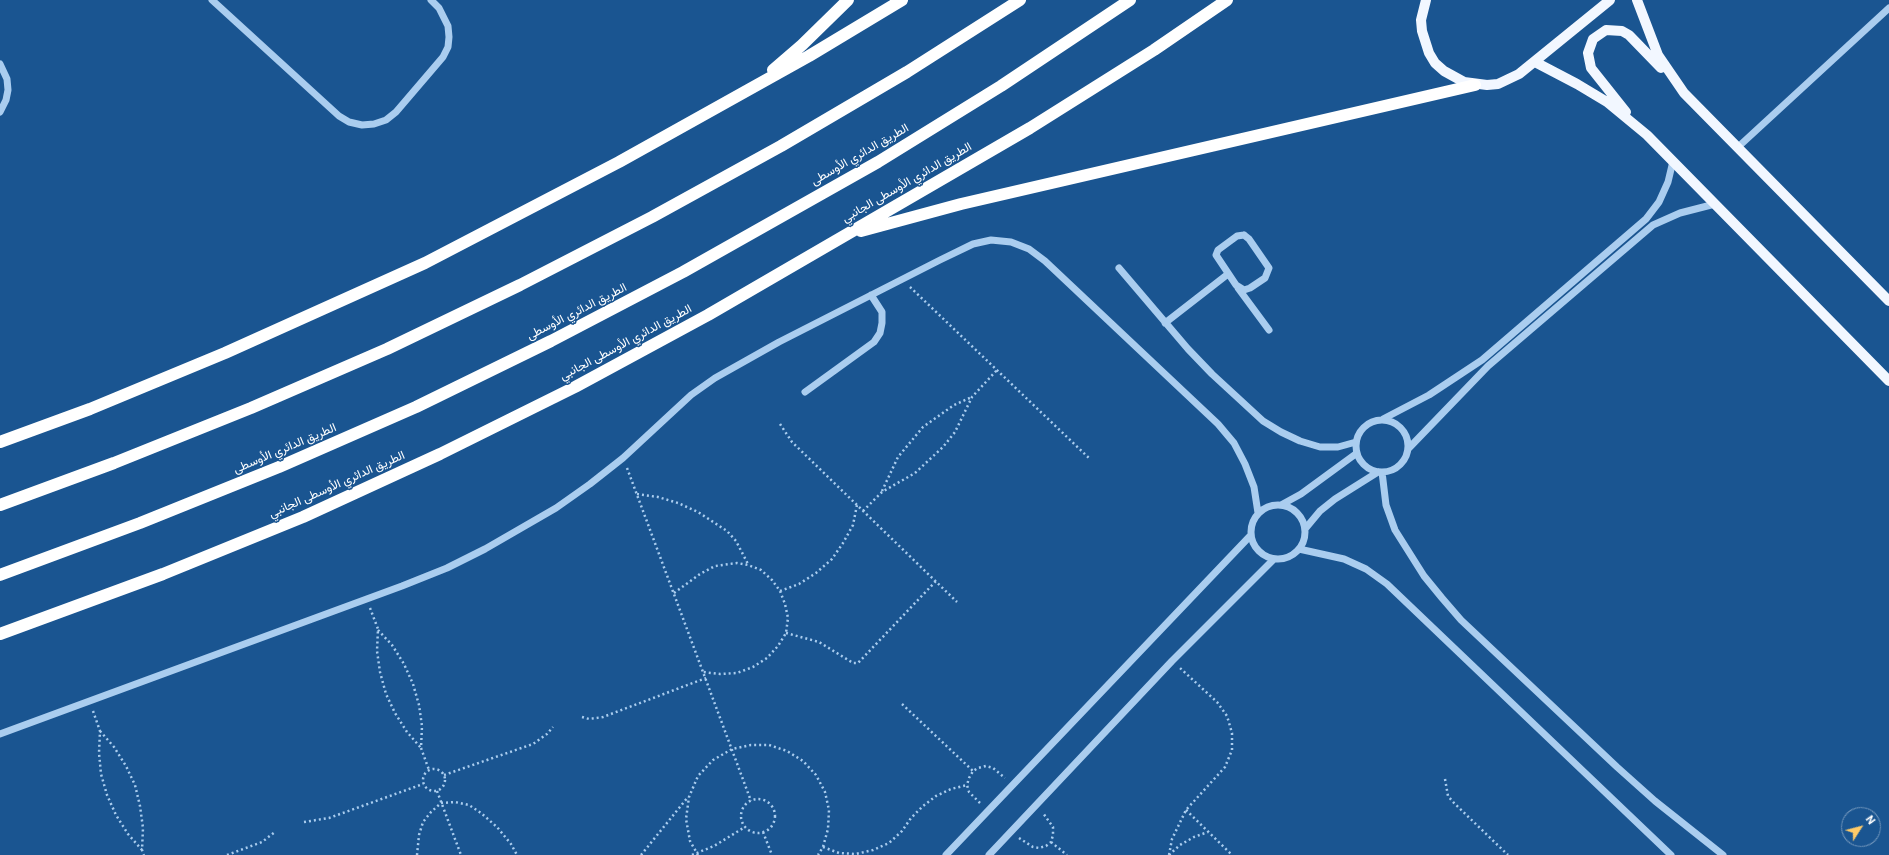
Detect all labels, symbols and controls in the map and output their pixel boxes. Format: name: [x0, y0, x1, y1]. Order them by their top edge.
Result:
street label: الطريق الدائري الأوسطى: [809, 121, 911, 189]
street label: الطريق الدائري الأوسطى الجانبي: [840, 140, 974, 226]
street label: الطريق الدائري الأوسطى: [525, 281, 629, 343]
street label: الطريق الدائري الأوسطى الجانبي: [558, 302, 694, 384]
street label: الطريق الدائري الأوسطى: [231, 421, 339, 477]
street label: الطريق الدائري الأوسطى الجانبي: [267, 448, 407, 522]
north arrow: [1841, 807, 1881, 847]
text: N: [1863, 813, 1878, 827]

